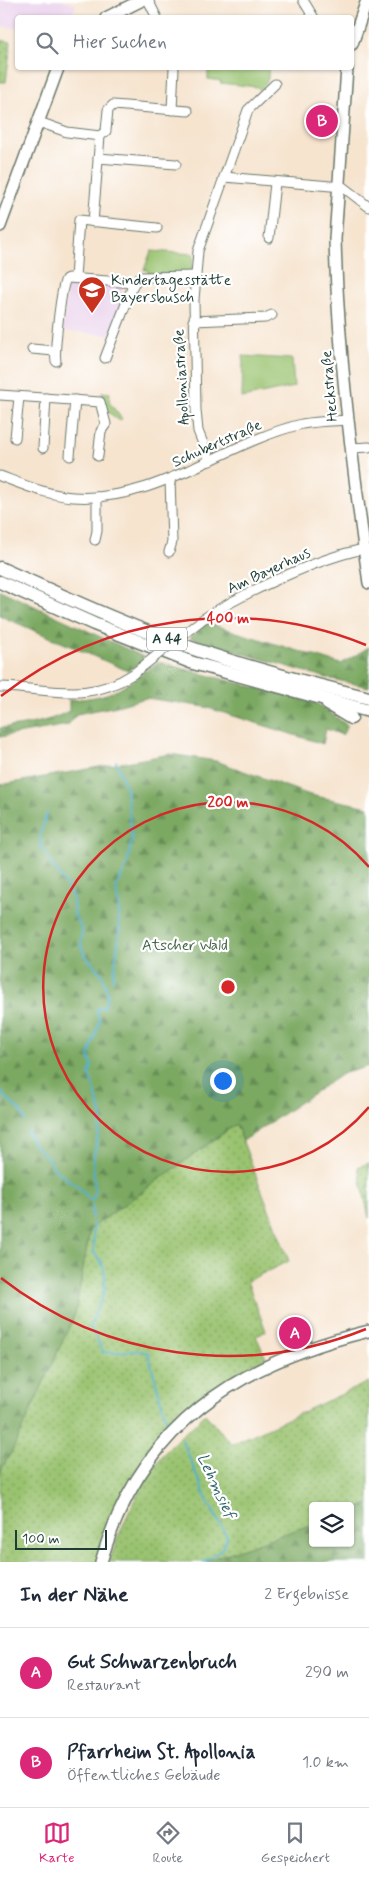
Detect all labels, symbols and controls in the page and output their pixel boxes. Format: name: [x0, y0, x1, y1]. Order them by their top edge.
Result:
search box: [15, 15, 354, 70]
icon: search: [33, 29, 61, 57]
text: Hier suchen: [73, 30, 167, 55]
pin: B: [306, 102, 338, 140]
place label: Kindertagesstätte Bayersbusch: [111, 271, 231, 308]
school or university icon: Kindertagesstätte Bayersbusch: [77, 275, 107, 314]
street label: Apolloniastraße: [169, 328, 195, 426]
street label: Heckstraße: [317, 350, 343, 422]
street label: Schubertstraße: [169, 415, 265, 473]
street label: Am Bayerhaus: [224, 543, 314, 599]
text: 400 m: [207, 609, 249, 629]
road number: A 44: [147, 628, 187, 650]
text: 200 m: [208, 793, 249, 813]
park label: Atscher Wald: [142, 936, 228, 956]
centre of rings: [219, 978, 237, 996]
your location: [210, 1068, 236, 1094]
pin: A: [279, 1314, 311, 1352]
water label: Lehmsief: [192, 1450, 241, 1524]
map controls: [309, 1502, 354, 1547]
button: layers: [309, 1502, 354, 1547]
scale bar: [15, 1527, 108, 1550]
text: 100 m: [22, 1530, 60, 1548]
text: In der Nähe: [20, 1581, 128, 1609]
text: 2 Ergebnisse: [264, 1584, 349, 1605]
text: Gut Schwarzenbruch: [67, 1650, 237, 1675]
text: A: [31, 1662, 41, 1683]
text: 290 m: [305, 1662, 349, 1683]
text: Restaurant: [67, 1675, 141, 1696]
text: Pfarrheim St. Apollonia: [67, 1740, 255, 1765]
text: B: [31, 1752, 41, 1773]
text: 1.0 km: [302, 1752, 349, 1773]
text: Öffentliches Gebäude: [67, 1765, 221, 1786]
tab: Karte: [39, 1819, 75, 1867]
tab: Route: [152, 1819, 183, 1867]
tab: Gespeichert: [261, 1819, 330, 1867]

